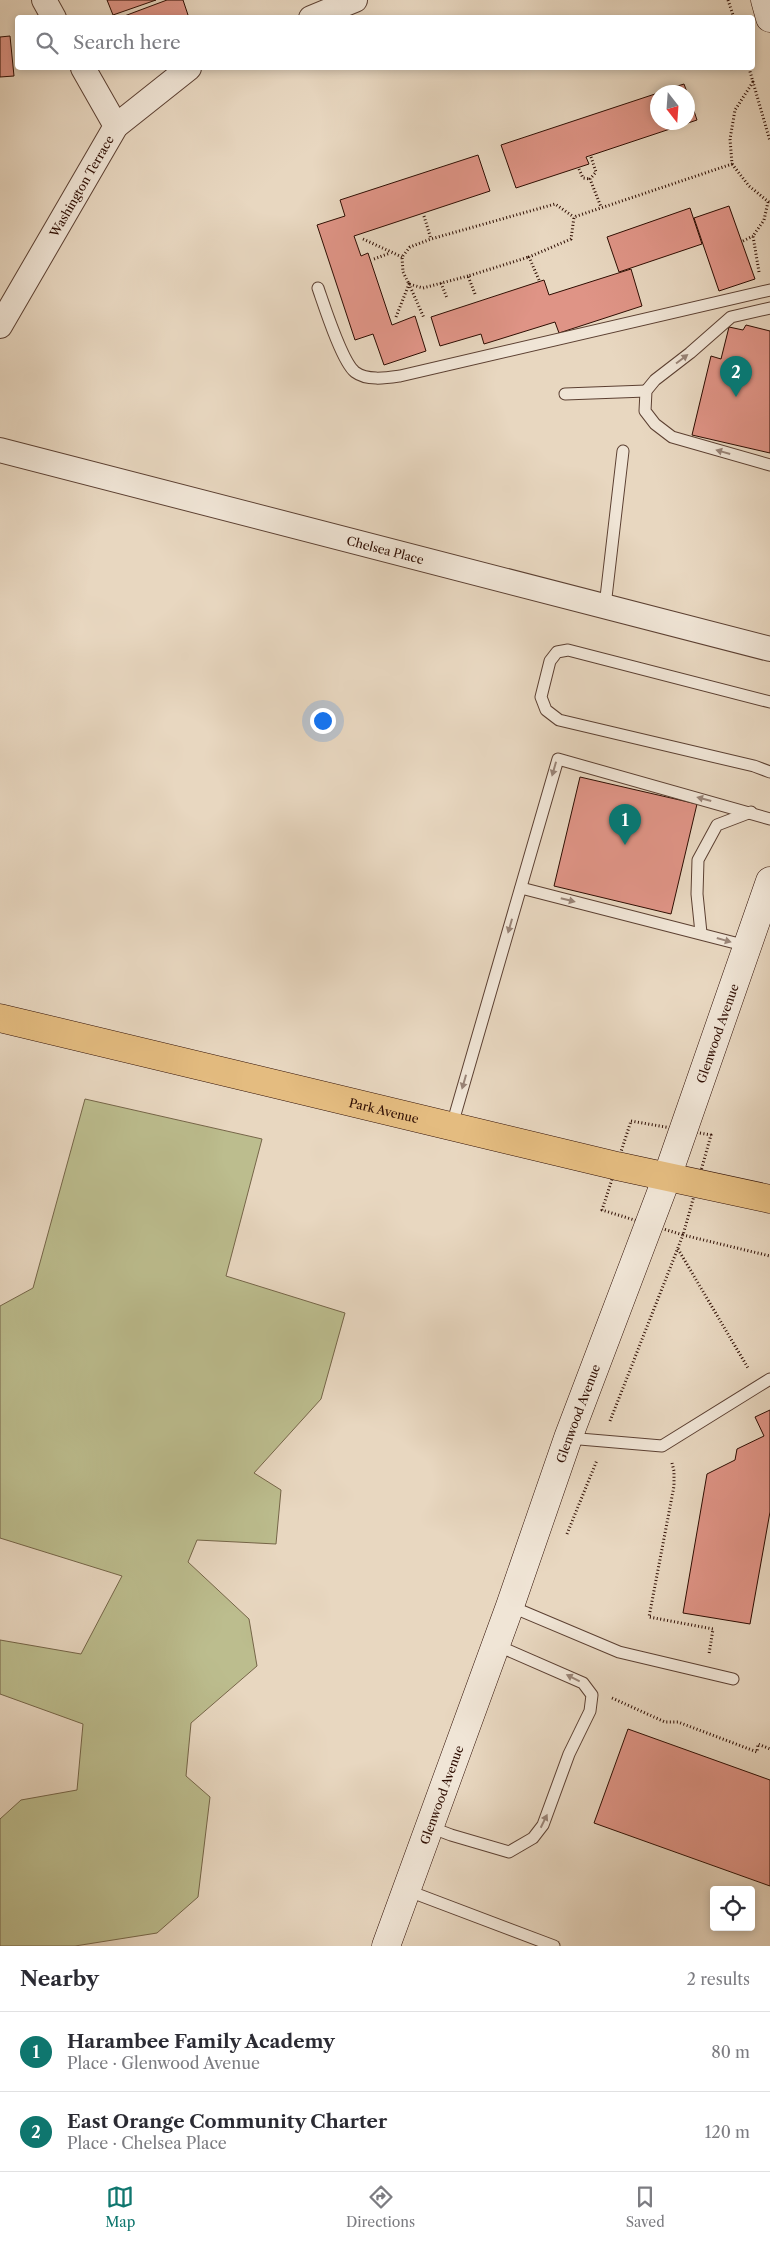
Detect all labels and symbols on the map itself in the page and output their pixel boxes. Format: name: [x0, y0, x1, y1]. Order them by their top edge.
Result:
north arrow: [650, 85, 695, 130]
street label: Washington Terrace: [46, 132, 117, 240]
one-way arrow: [675, 354, 689, 364]
pin: 2: [720, 356, 752, 397]
one-way arrow: [716, 447, 731, 455]
street label: Chelsea Place: [345, 532, 426, 567]
your location: [310, 708, 336, 734]
one-way arrow: [550, 762, 558, 777]
one-way arrow: [696, 795, 711, 803]
pin: 1: [609, 804, 641, 845]
one-way arrow: [561, 896, 576, 904]
one-way arrow: [505, 918, 513, 933]
one-way arrow: [716, 936, 731, 944]
street label: Glenwood Avenue: [693, 981, 741, 1085]
one-way arrow: [460, 1074, 468, 1089]
street label: Park Avenue: [348, 1095, 421, 1126]
street label: Glenwood Avenue: [552, 1362, 603, 1465]
one-way arrow: [565, 1674, 580, 1682]
street label: Glenwood Avenue: [416, 1743, 466, 1846]
one-way arrow: [540, 1814, 548, 1828]

